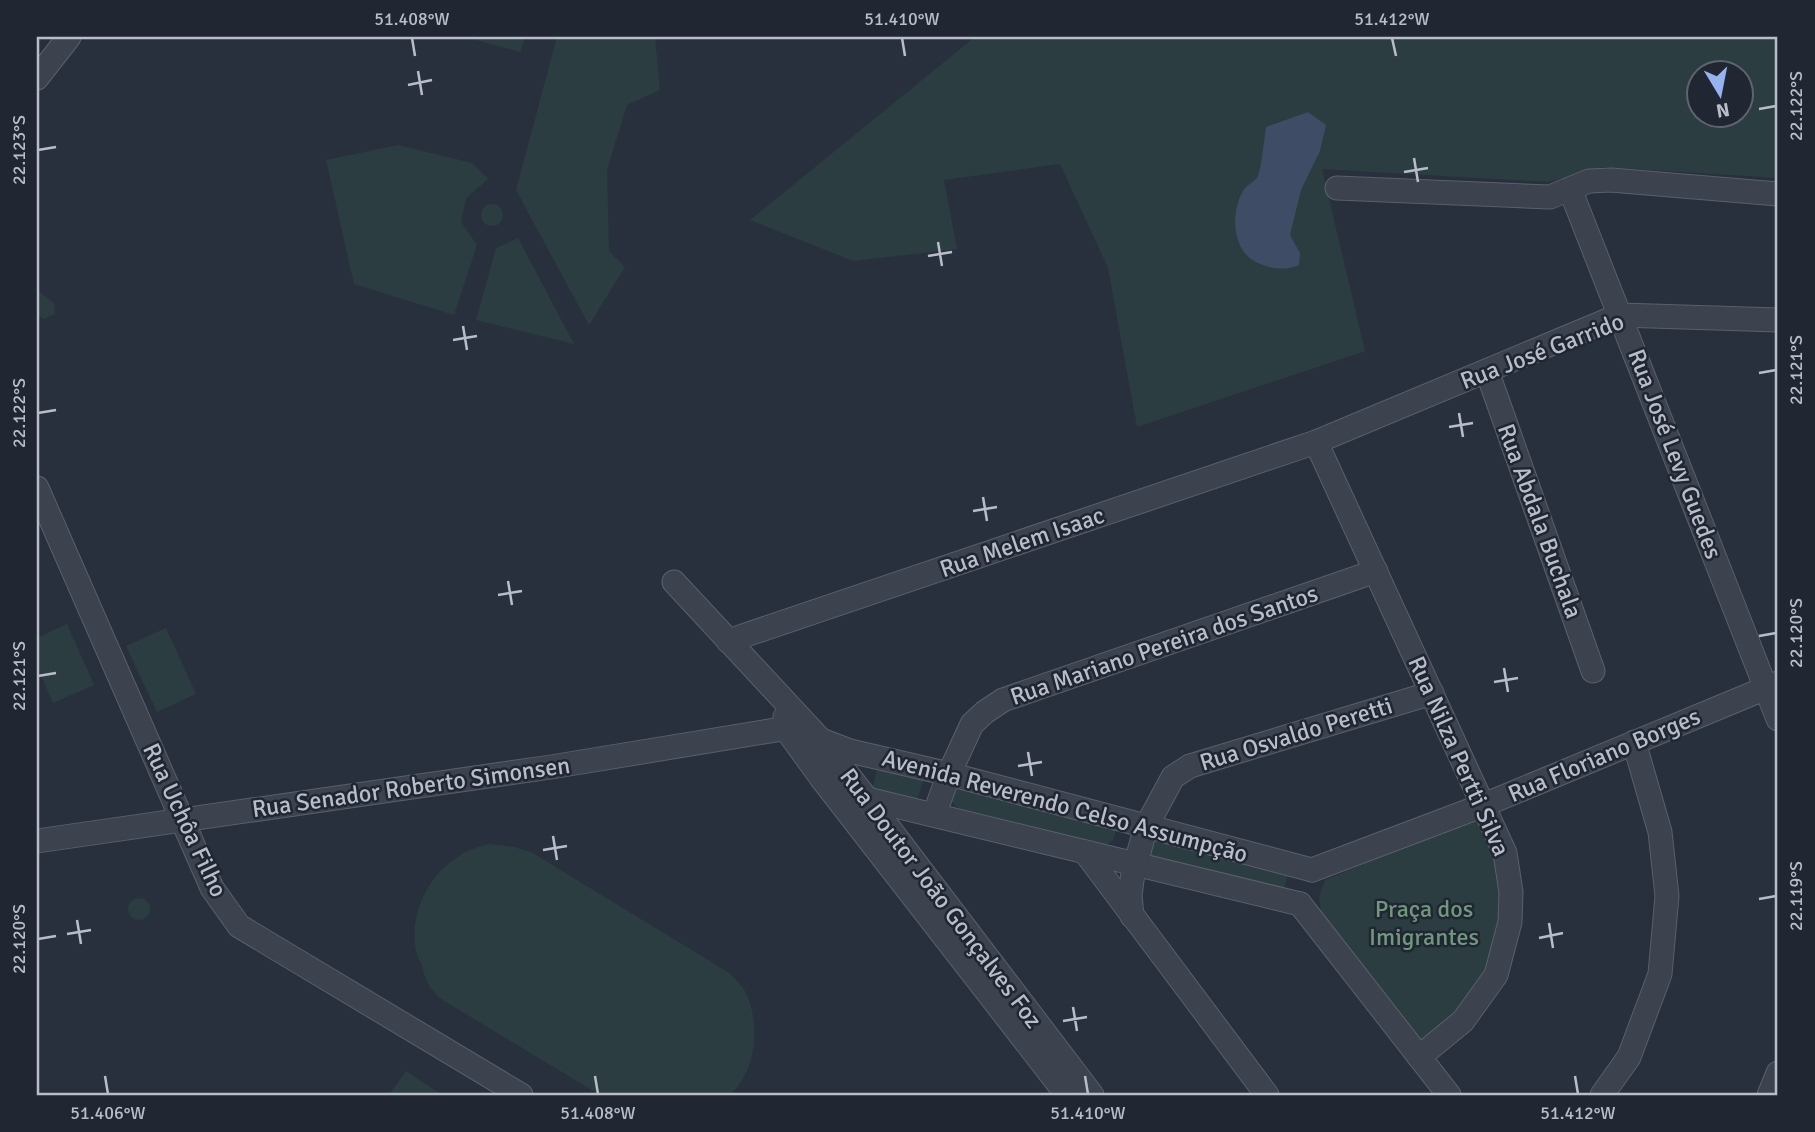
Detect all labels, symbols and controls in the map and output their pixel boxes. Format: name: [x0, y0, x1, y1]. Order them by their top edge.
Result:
text: 51.408°W: [374, 8, 450, 30]
text: 51.410°W: [864, 8, 940, 30]
text: 51.412°W: [1354, 8, 1430, 30]
north arrow: [1686, 60, 1756, 130]
text: 22.122°S: [1785, 71, 1807, 141]
text: N: [1714, 97, 1731, 123]
text: 22.123°S: [8, 115, 30, 185]
street label: Rua José Garrido: [1456, 306, 1628, 396]
text: 22.121°S: [1785, 335, 1807, 405]
street label: Rua José Levy Guedes: [1621, 345, 1729, 563]
text: 22.122°S: [8, 378, 30, 448]
street label: Rua Abdala Buchala: [1491, 420, 1589, 622]
street label: Rua Melem Isaac: [936, 500, 1108, 584]
street label: Rua Mariano Pereira dos Santos: [1006, 578, 1322, 712]
text: 22.120°S: [1785, 598, 1807, 668]
text: 22.121°S: [8, 641, 30, 711]
street label: Rua Nilza Pertti Silva: [1401, 651, 1517, 861]
street label: Rua Osvaldo Peretti: [1196, 690, 1396, 778]
street label: Rua Floriano Borges: [1503, 701, 1705, 809]
street label: Rua Uchôa Filho: [136, 738, 234, 902]
street label: Avenida Reverendo Celso Assumpção: [879, 743, 1251, 869]
street label: Rua Senador Roberto Simonsen: [250, 750, 572, 824]
street label: Rua Doutor João Gonçalves Foz: [833, 762, 1049, 1034]
text: 22.119°S: [1785, 861, 1807, 931]
park label: Praça dos Imigrantes: [1369, 894, 1479, 952]
text: 22.120°S: [8, 904, 30, 974]
text: 51.406°W: [70, 1102, 146, 1124]
text: 51.408°W: [560, 1102, 636, 1124]
text: 51.410°W: [1050, 1102, 1126, 1124]
text: 51.412°W: [1540, 1102, 1616, 1124]

